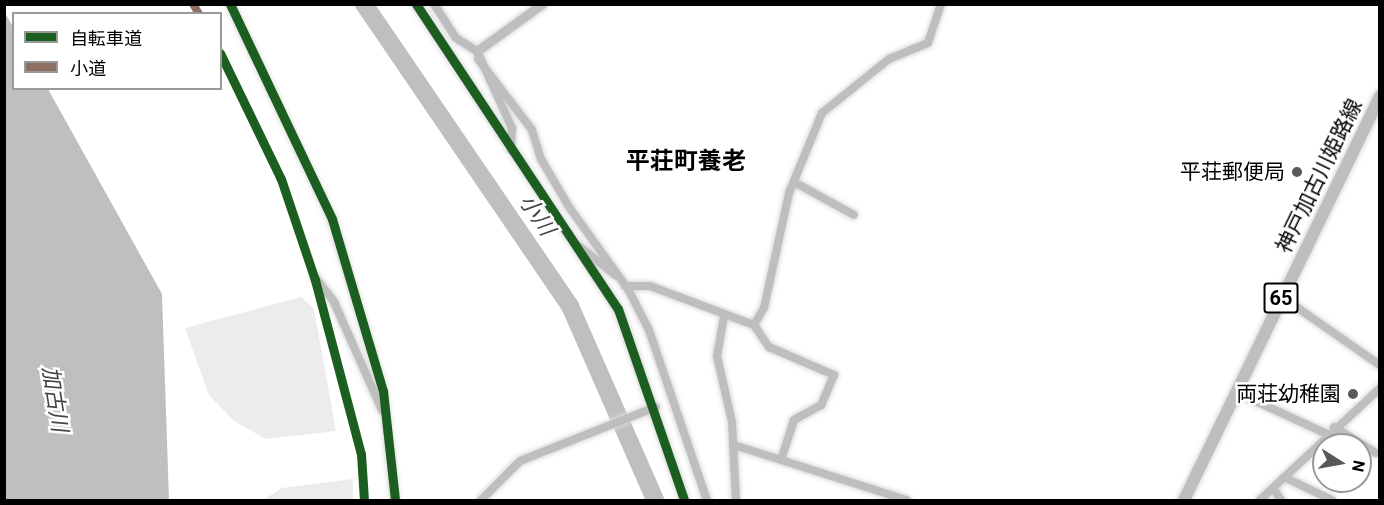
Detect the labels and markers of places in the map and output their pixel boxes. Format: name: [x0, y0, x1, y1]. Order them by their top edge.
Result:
place label: 平荘郵便局: [1180, 159, 1285, 185]
marker: 平荘郵便局: [1290, 165, 1304, 179]
place label: 両荘幼稚園: [1236, 381, 1341, 407]
marker: 両荘幼稚園: [1346, 387, 1360, 401]

